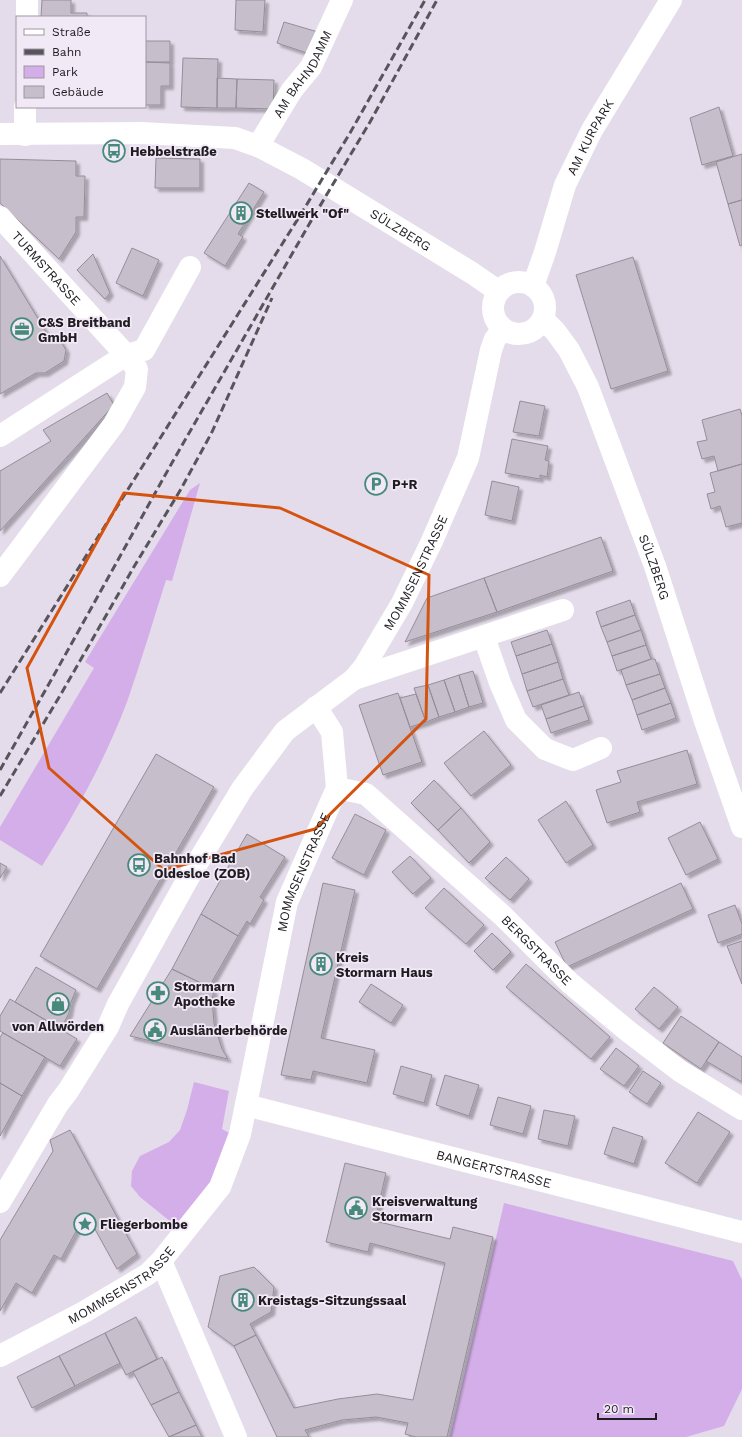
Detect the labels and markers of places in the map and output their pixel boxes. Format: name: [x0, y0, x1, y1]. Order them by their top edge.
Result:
bus stop icon: Hebbelstraße: [101, 138, 127, 164]
place label: Hebbelstraße: [130, 144, 217, 159]
building icon: Stellwerk "Of": [228, 200, 254, 226]
place label: Stellwerk "Of": [256, 206, 349, 221]
place label: C&S Breitband GmbH: [38, 315, 131, 345]
office icon: C&S Breitband GmbH: [9, 316, 35, 342]
parking icon: P+R: [363, 471, 389, 497]
place label: P+R: [392, 477, 418, 492]
place label: Bahnhof Bad Oldesloe (ZOB): [154, 851, 250, 881]
bus stop icon: Bahnhof Bad Oldesloe (ZOB): [126, 852, 152, 878]
place label: Kreis Stormarn Haus: [336, 950, 433, 980]
building icon: Kreis Stormarn Haus: [308, 951, 334, 977]
place label: Stormarn Apotheke: [174, 979, 236, 1009]
pharmacy icon: Stormarn Apotheke: [145, 980, 171, 1006]
shop icon: von Allwörden: [45, 991, 71, 1017]
public building icon: Ausländerbehörde: [142, 1017, 168, 1043]
place label: von Allwörden: [11, 1019, 104, 1034]
place label: Ausländerbehörde: [170, 1023, 288, 1038]
place label: Kreisverwaltung Stormarn: [372, 1194, 478, 1224]
public building icon: Kreisverwaltung Stormarn: [343, 1195, 369, 1221]
place icon: Fliegerbombe: [72, 1211, 98, 1237]
place label: Fliegerbombe: [100, 1217, 188, 1232]
building icon: Kreistags-Sitzungssaal: [230, 1287, 256, 1313]
place label: Kreistags-Sitzungssaal: [258, 1293, 407, 1308]

